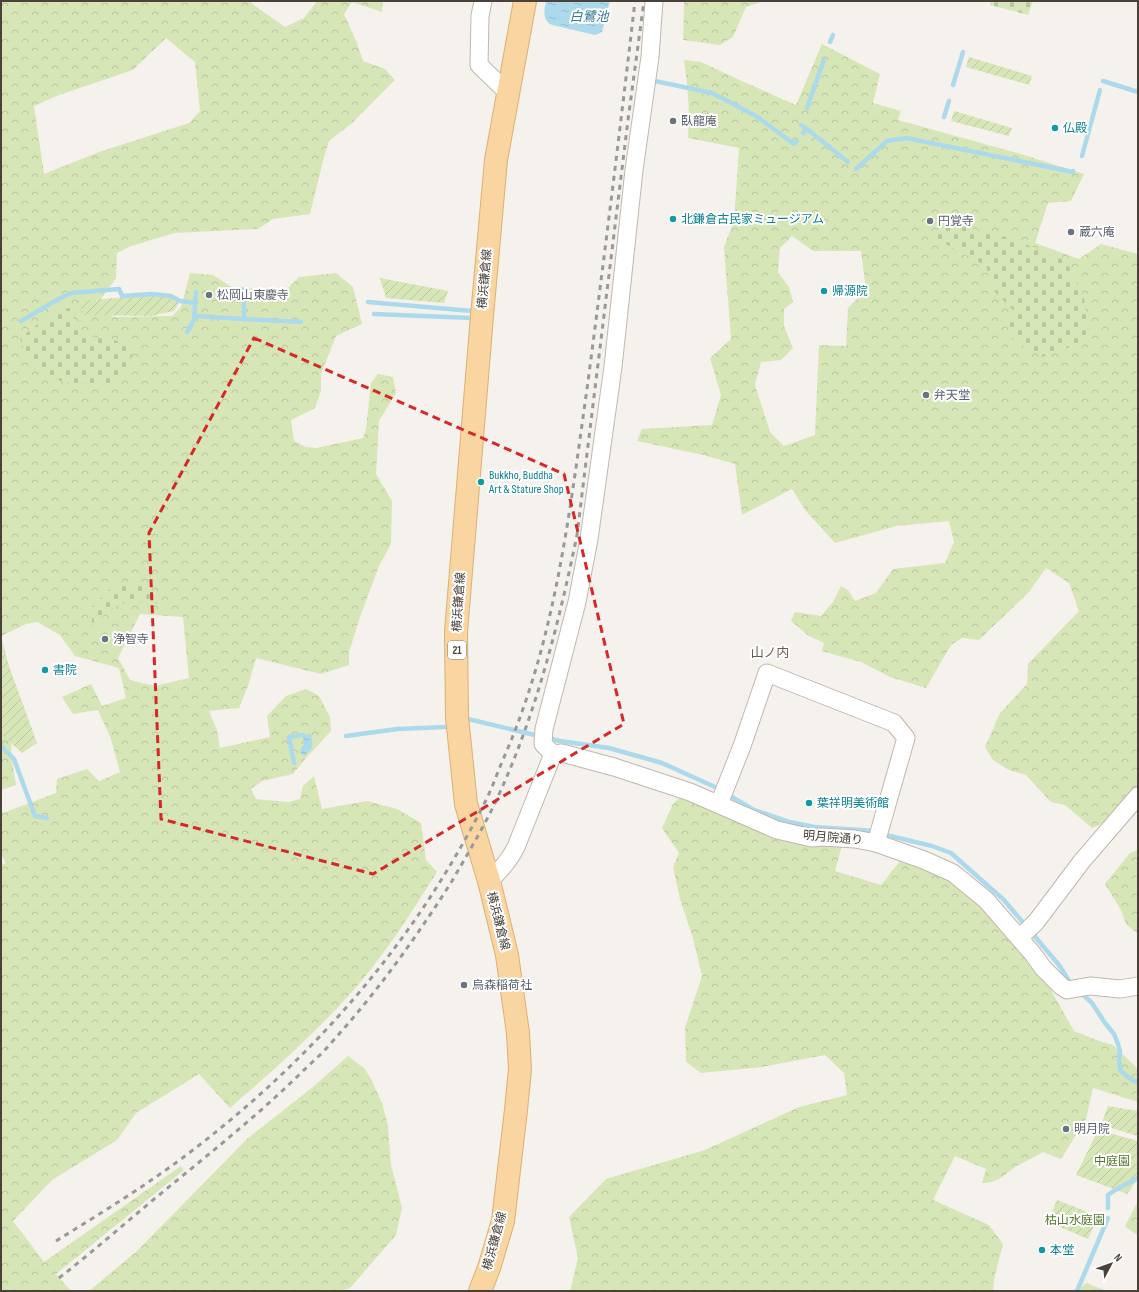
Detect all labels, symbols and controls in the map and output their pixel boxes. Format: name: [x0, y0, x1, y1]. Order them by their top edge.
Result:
water label: 白鷺池: [569, 9, 610, 25]
place label: 臥龍庵: [681, 114, 717, 129]
marker: 臥龍庵: [668, 116, 678, 126]
place label: 仏殿: [1063, 121, 1087, 136]
marker: 仏殿: [1050, 123, 1060, 133]
place label: 北鎌倉古民家ミュージアム: [681, 212, 824, 227]
marker: 北鎌倉古民家ミュージアム: [668, 214, 678, 224]
place label: 円覚寺: [938, 214, 974, 229]
marker: 円覚寺: [925, 216, 935, 226]
place label: 蔵六庵: [1079, 225, 1115, 240]
marker: 蔵六庵: [1066, 227, 1076, 237]
street label: 横浜鎌倉線: [475, 248, 495, 310]
place label: 帰源院: [832, 284, 868, 299]
marker: 帰源院: [819, 286, 829, 296]
place label: 松岡山東慶寺: [217, 288, 289, 303]
marker: 松岡山東慶寺: [204, 290, 214, 300]
place label: 弁天堂: [934, 388, 970, 403]
marker: 弁天堂: [921, 390, 931, 400]
place label: Bukkho, Buddha Art & Stature Shop: [488, 468, 564, 497]
marker: Bukkho, Buddha Art & Stature Shop: [476, 477, 486, 487]
street label: 横浜鎌倉線: [449, 572, 469, 632]
place label: 浄智寺: [113, 632, 149, 647]
marker: 浄智寺: [100, 634, 110, 644]
road number: 21: [448, 641, 466, 659]
district label: 山ノ内: [750, 645, 790, 661]
place label: 書院: [53, 663, 77, 678]
marker: 書院: [40, 665, 50, 675]
place label: 葉祥明美術館: [817, 796, 889, 811]
marker: 葉祥明美術館: [804, 798, 814, 808]
street label: 明月院通り: [802, 828, 864, 848]
street label: 横浜鎌倉線: [483, 890, 513, 952]
place label: 烏森稲荷社: [472, 978, 532, 993]
marker: 烏森稲荷社: [459, 980, 469, 990]
place label: 明月院: [1074, 1122, 1110, 1137]
marker: 明月院: [1061, 1124, 1071, 1134]
park label: 中庭園: [1094, 1154, 1130, 1169]
street label: 横浜鎌倉線: [480, 1210, 510, 1272]
park label: 枯山水庭園: [1045, 1213, 1105, 1228]
place label: 本堂: [1050, 1243, 1074, 1258]
north arrow: [1091, 1244, 1131, 1284]
marker: 本堂: [1037, 1245, 1047, 1255]
text: N: [1111, 1251, 1125, 1264]

